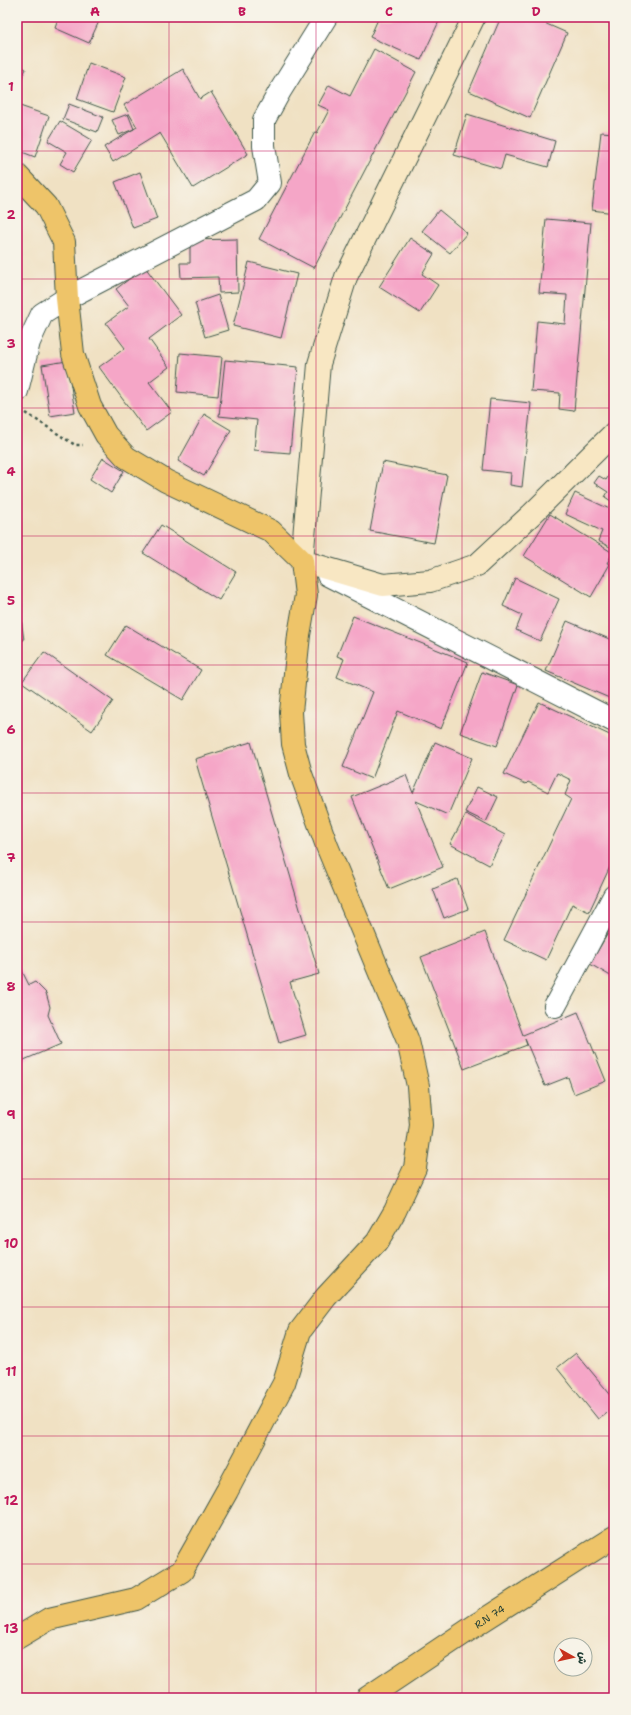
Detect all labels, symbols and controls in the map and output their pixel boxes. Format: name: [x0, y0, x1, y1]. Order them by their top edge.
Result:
text: A: [90, 3, 100, 20]
text: B: [238, 3, 246, 20]
text: C: [385, 3, 393, 20]
text: D: [531, 3, 541, 20]
text: 1: [8, 78, 14, 95]
text: 2: [6, 206, 16, 223]
text: 3: [6, 335, 16, 352]
text: 4: [6, 463, 16, 480]
text: 5: [7, 592, 15, 609]
text: 6: [6, 721, 16, 738]
text: 7: [6, 849, 16, 866]
text: 8: [6, 978, 16, 995]
text: 9: [6, 1106, 16, 1123]
text: 10: [4, 1235, 18, 1252]
text: 11: [5, 1363, 17, 1380]
text: 12: [4, 1492, 18, 1509]
street label: R.N 74: [472, 1602, 507, 1631]
text: 13: [4, 1620, 18, 1637]
north arrow: [553, 1637, 593, 1677]
text: ش: [574, 1651, 591, 1665]

